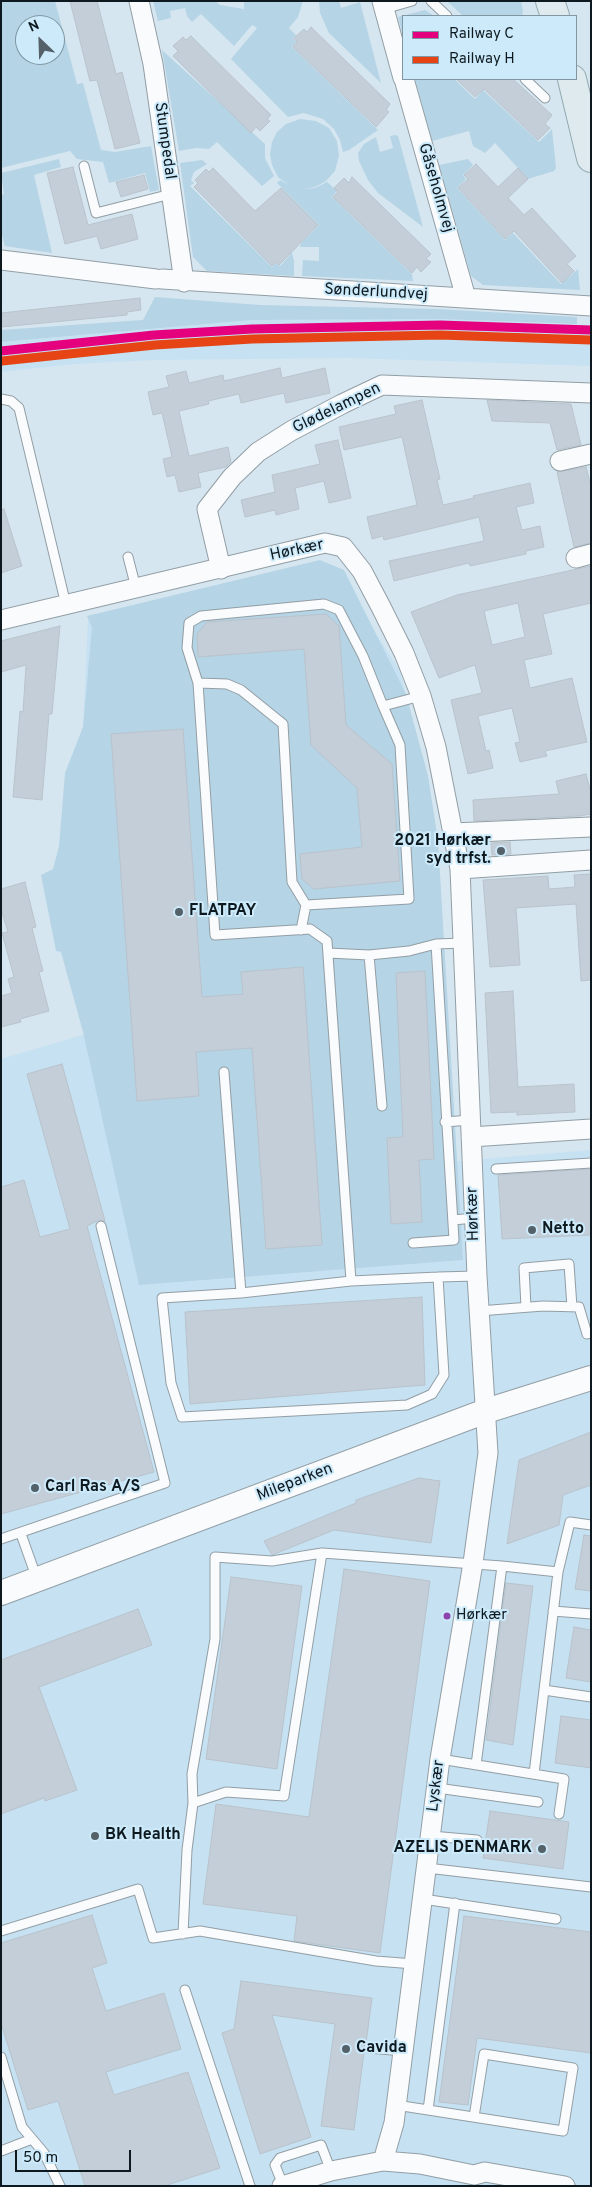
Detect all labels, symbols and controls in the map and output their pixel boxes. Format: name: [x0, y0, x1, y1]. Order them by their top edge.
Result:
north arrow: [15, 15, 65, 65]
legend: [402, 15, 577, 80]
text: N: [26, 17, 42, 37]
text: Railway C: [449, 25, 514, 44]
text: Railway H: [449, 50, 515, 69]
street label: Stumpedal: [149, 101, 179, 181]
street label: Gåseholmvej: [413, 141, 457, 235]
street label: Sønderlundvej: [324, 281, 428, 305]
street label: Glødelampen: [290, 379, 384, 439]
street label: Hørkær: [268, 536, 326, 566]
place label: 2021 Hørkær syd trfst.: [394, 832, 491, 870]
marker: 2021 Hørkær syd trfst.: [495, 845, 507, 857]
place label: FLATPAY: [189, 902, 256, 922]
marker: FLATPAY: [173, 906, 185, 918]
street label: Hørkær: [463, 1186, 485, 1242]
place label: Netto: [542, 1220, 584, 1240]
marker: Netto: [526, 1224, 538, 1236]
street label: Mileparken: [254, 1460, 336, 1506]
place label: Carl Ras A/S: [45, 1478, 140, 1498]
marker: Carl Ras A/S: [29, 1482, 41, 1494]
place label: Hørkær: [456, 1607, 507, 1625]
marker: Hørkær: [442, 1611, 452, 1621]
street label: Lyskær: [424, 1759, 450, 1813]
place label: BK Health: [105, 1826, 181, 1846]
marker: BK Health: [89, 1830, 101, 1842]
place label: AZELIS DENMARK: [394, 1839, 532, 1859]
marker: AZELIS DENMARK: [536, 1843, 548, 1855]
place label: Cavida: [356, 2039, 407, 2059]
marker: Cavida: [340, 2043, 352, 2055]
scale bar: [18, 2140, 134, 2172]
text: 50 m: [23, 2149, 58, 2168]

